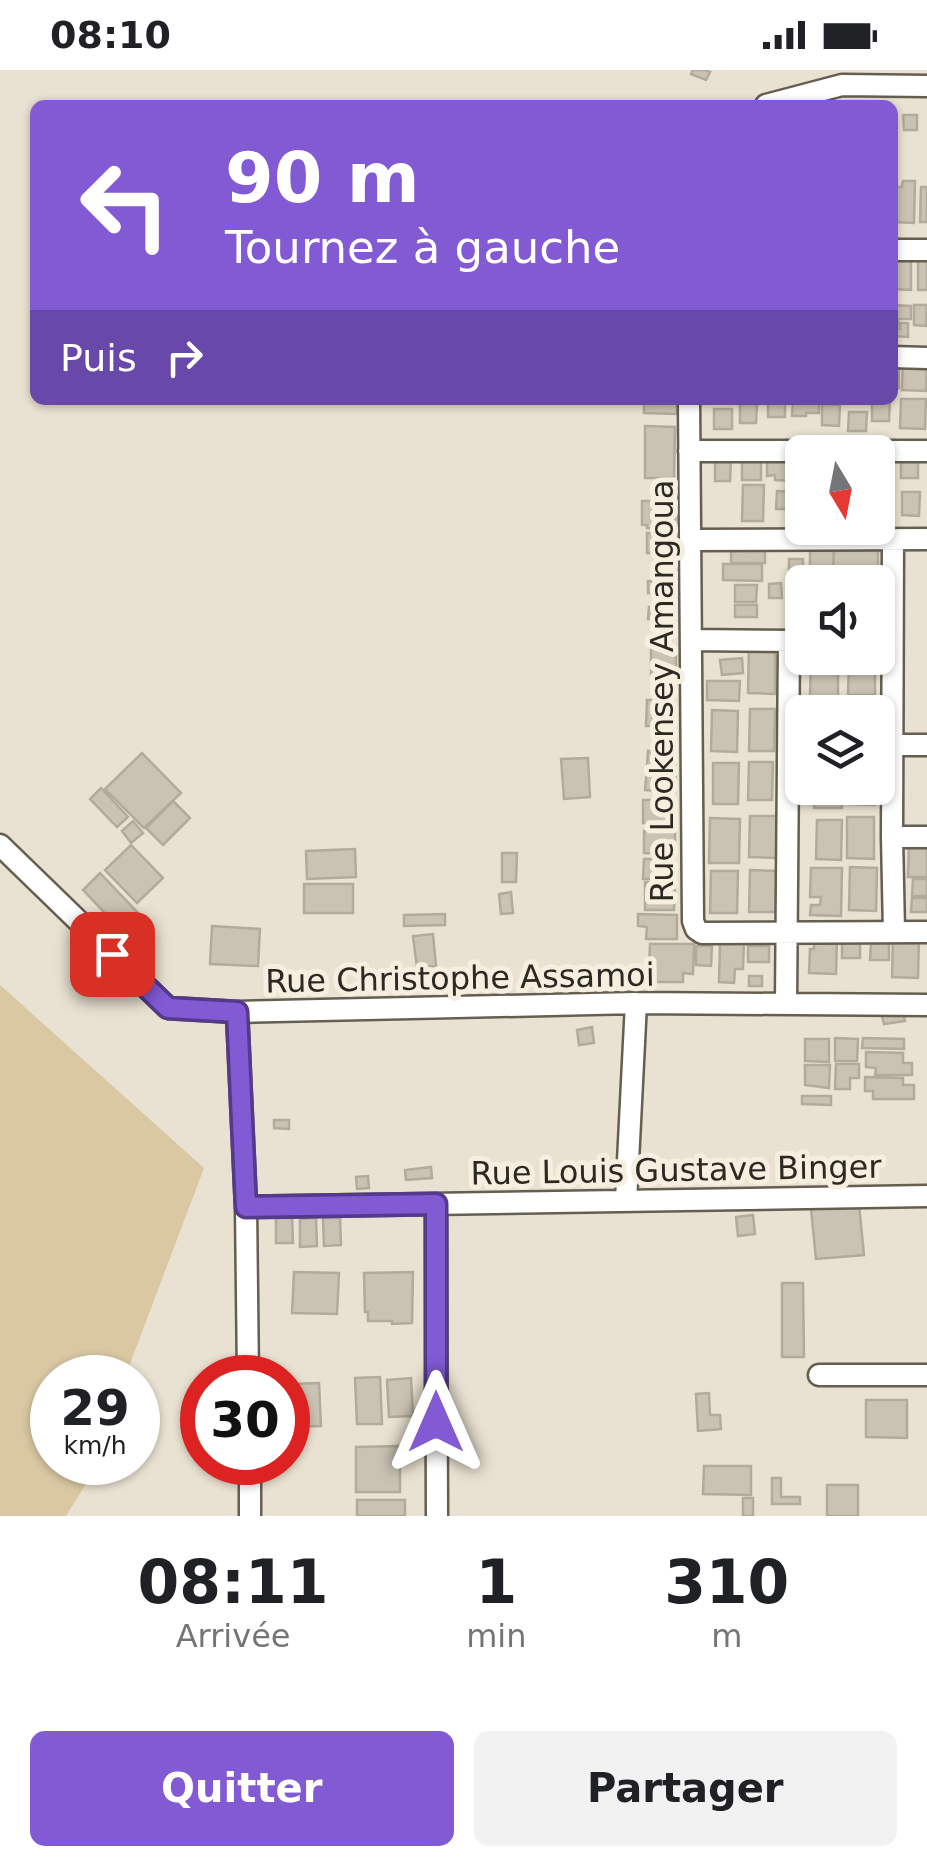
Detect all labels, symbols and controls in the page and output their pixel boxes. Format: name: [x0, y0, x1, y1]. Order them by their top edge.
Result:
text: 08:10: [50, 13, 171, 57]
text: 90 m: [225, 137, 420, 219]
icon: left: [60, 140, 190, 270]
text: Tournez à gauche: [225, 221, 620, 274]
icon: right: [157, 330, 212, 385]
text: Puis: [60, 336, 137, 380]
north arrow: [785, 435, 895, 545]
map controls: [785, 435, 895, 805]
street label: Rue Lookensey Amangoua: [643, 480, 681, 902]
button: sound: [785, 565, 895, 675]
button: layers: [785, 695, 895, 805]
pin: [70, 912, 155, 997]
icon: arrive: [85, 927, 140, 982]
street label: Rue Christophe Assamoi: [265, 956, 655, 1000]
street label: Rue Louis Gustave Binger: [470, 1147, 883, 1193]
speed limit sign: 30: [180, 1355, 310, 1485]
position arrow: [384, 1370, 488, 1474]
text: 29: [60, 1379, 130, 1437]
text: km/h: [63, 1431, 127, 1460]
text: 08:11: [138, 1547, 329, 1617]
text: 1: [475, 1547, 517, 1617]
text: 310: [664, 1547, 789, 1617]
text: Arrivée: [176, 1617, 291, 1655]
text: min: [466, 1617, 527, 1655]
text: m: [711, 1617, 742, 1655]
button: Quitter: [30, 1731, 454, 1846]
button: Partager: [474, 1731, 897, 1846]

